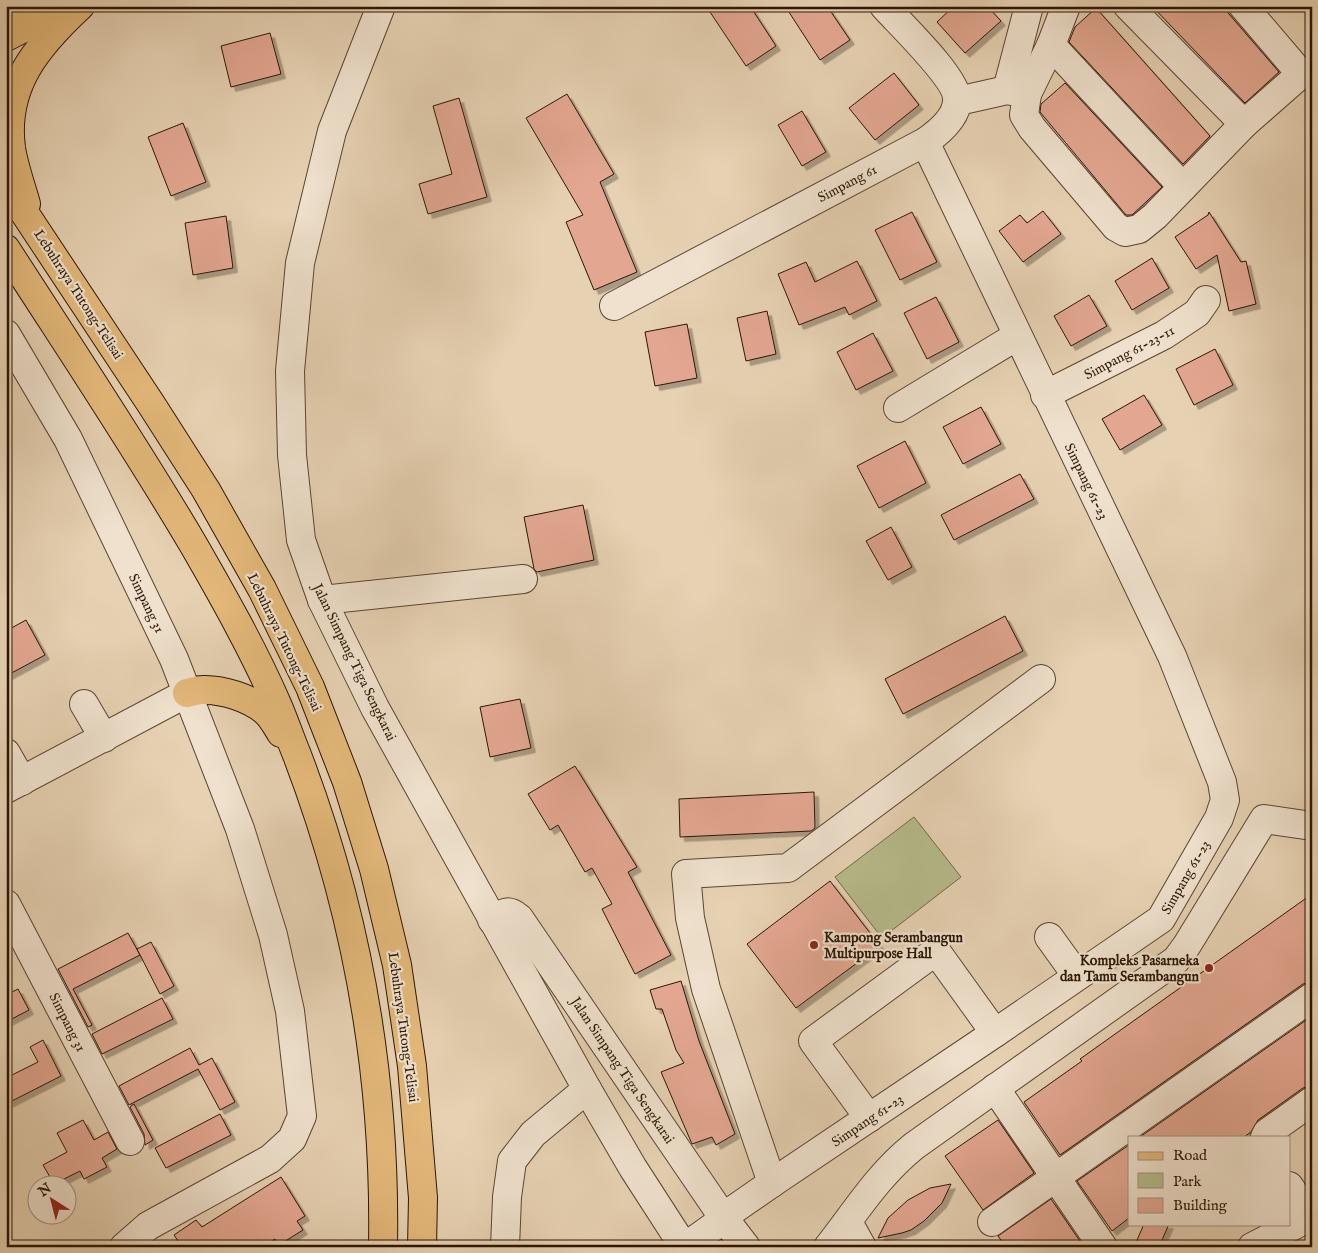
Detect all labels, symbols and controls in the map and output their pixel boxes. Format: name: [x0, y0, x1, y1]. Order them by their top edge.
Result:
street label: Simpang 61: [815, 161, 880, 207]
street label: Lebuhraya Tutong–Telisai: [29, 226, 127, 363]
street label: Simpang 61-23-11: [1081, 322, 1178, 384]
street label: Simpang 61-23: [1060, 440, 1112, 523]
street label: Lebuhraya Tutong–Telisai: [243, 570, 326, 715]
street label: Simpang 31: [124, 571, 168, 636]
street label: Jalan Simpang Tiga Sengkarai: [307, 579, 400, 744]
street label: Simpang 61-23: [1157, 837, 1214, 918]
place label: Kampong Serambangun Multipurpose Hall: [824, 929, 964, 963]
marker: Kampong Serambangun Multipurpose Hall: [808, 939, 820, 951]
street label: Lebuhraya Tutong–Telisai: [384, 951, 422, 1104]
place label: Kompleks Pasarneka dan Tamu Serambangun: [1060, 952, 1200, 986]
marker: Kompleks Pasarneka dan Tamu Serambangun: [1203, 962, 1215, 974]
street label: Simpang 31: [45, 990, 90, 1055]
street label: Jalan Simpang Tiga Sengkarai: [565, 992, 678, 1148]
street label: Simpang 61-23: [828, 1090, 907, 1151]
legend: [1128, 1136, 1290, 1226]
text: Road: [1173, 1146, 1208, 1165]
text: Park: [1173, 1172, 1203, 1191]
north arrow: [28, 1176, 78, 1226]
text: N: [34, 1179, 55, 1202]
text: Building: [1173, 1196, 1228, 1215]

